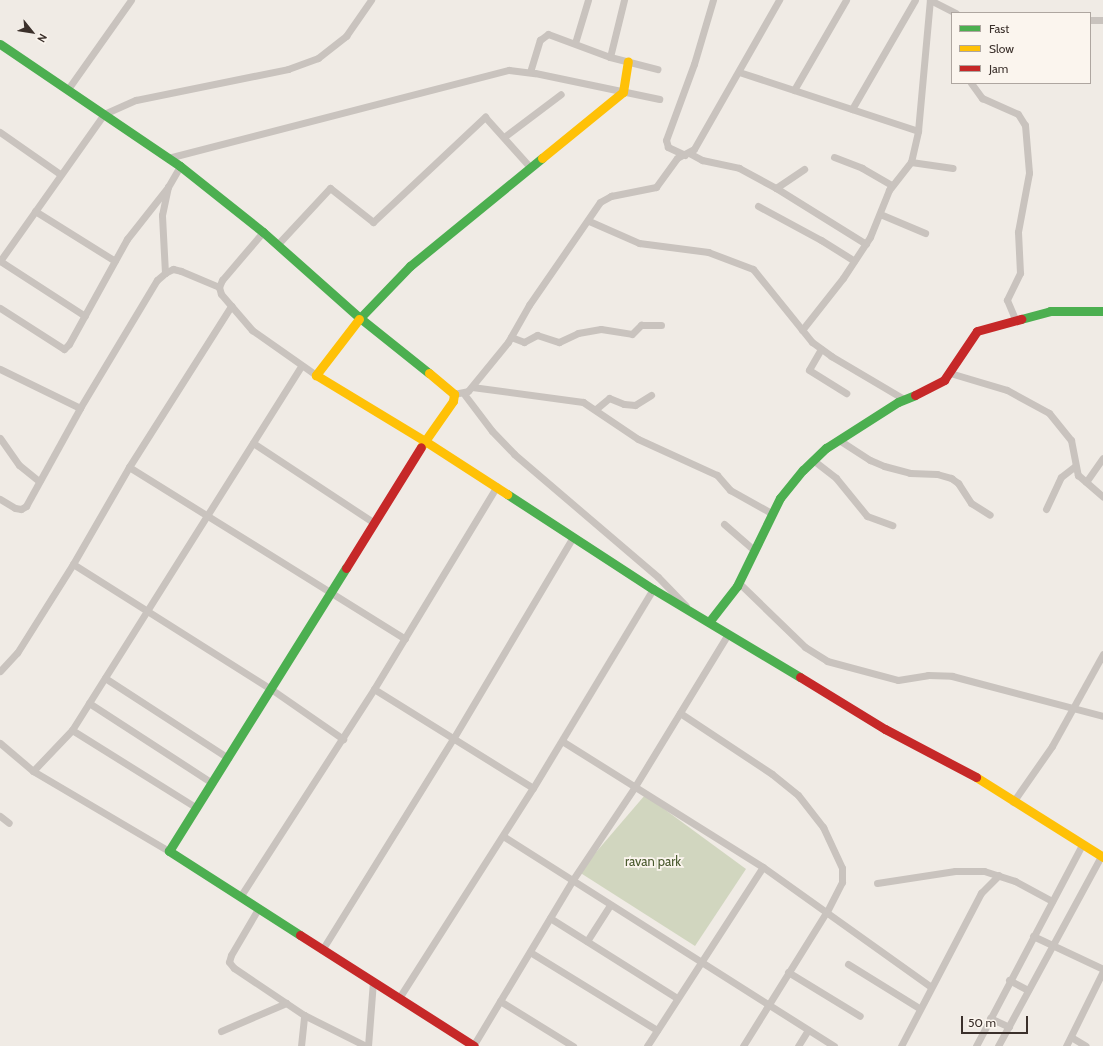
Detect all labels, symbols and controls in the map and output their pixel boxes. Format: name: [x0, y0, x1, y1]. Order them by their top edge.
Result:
north arrow: [12, 12, 52, 52]
legend: [951, 12, 1091, 84]
text: Fast: [989, 21, 1009, 36]
text: N: [34, 31, 50, 45]
text: Slow: [989, 41, 1014, 56]
text: Jam: [989, 61, 1008, 76]
park label: ravan park: [625, 853, 681, 869]
scale bar: [963, 1008, 1030, 1034]
text: 50 m: [968, 1015, 996, 1030]

